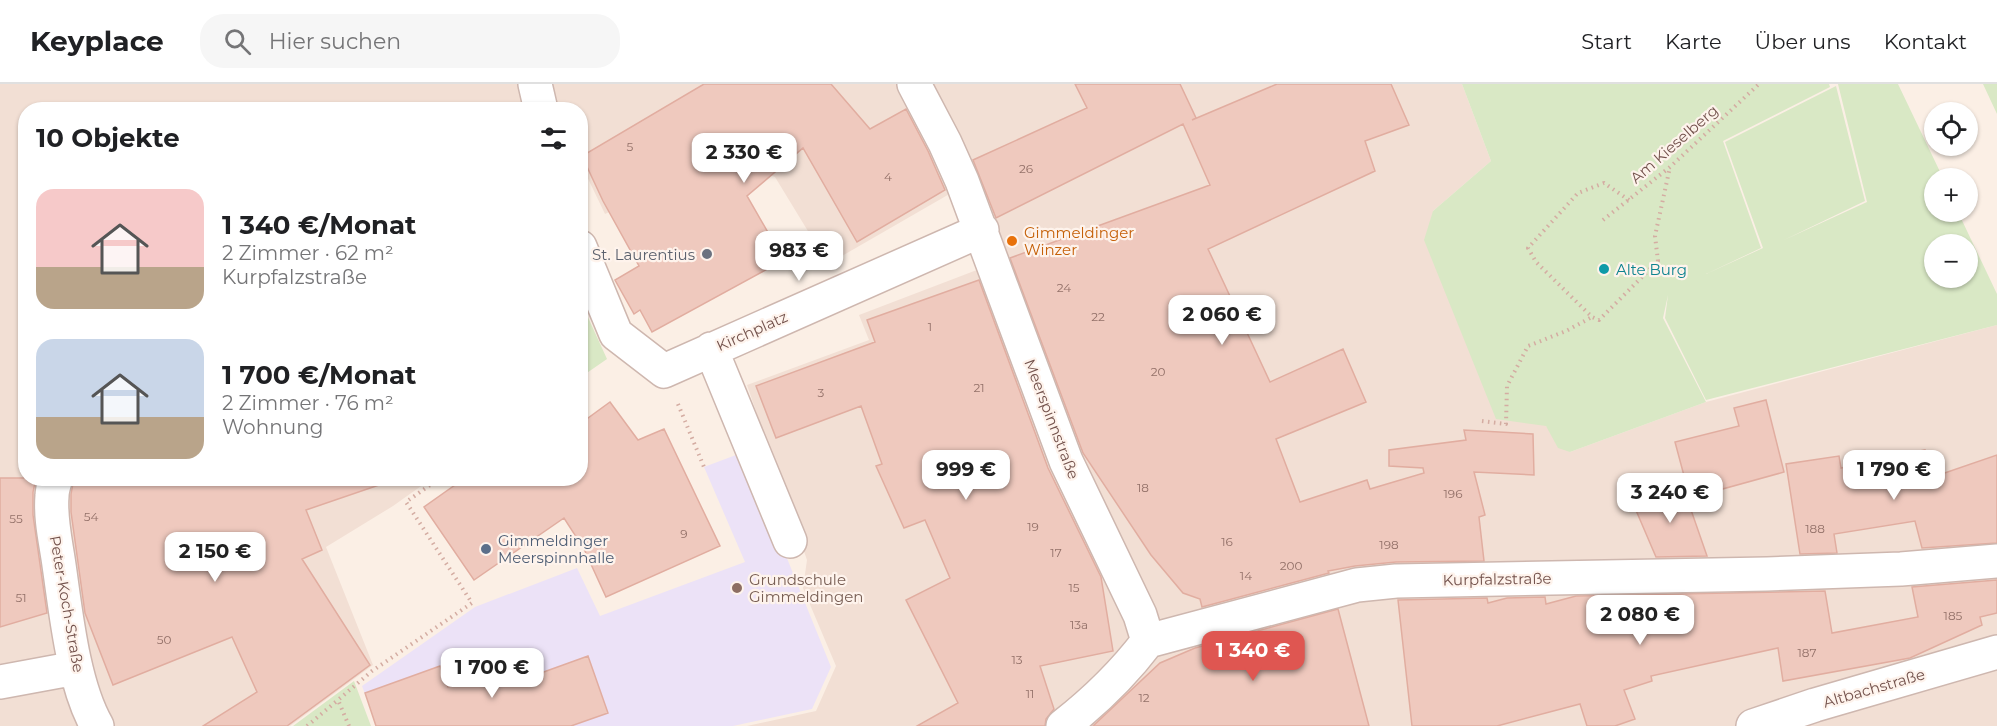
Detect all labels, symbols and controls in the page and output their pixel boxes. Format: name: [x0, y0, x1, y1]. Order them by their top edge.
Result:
search box: [200, 14, 620, 68]
text: Keyplace: [30, 24, 164, 58]
icon: search: [221, 25, 254, 58]
text: Hier suchen: [269, 28, 401, 55]
text: Start: [1581, 29, 1632, 54]
text: Karte: [1665, 29, 1722, 54]
text: Über uns: [1755, 29, 1851, 54]
text: Kontakt: [1884, 29, 1967, 54]
street label: Am Kieselberg: [1626, 101, 1722, 187]
map controls: [1924, 102, 1978, 288]
button: locate: [1924, 102, 1978, 156]
text: 10 Objekte: [36, 122, 180, 154]
icon: filters: [537, 122, 570, 155]
pin: 2 330 €: [689, 133, 799, 184]
house number: 5: [627, 139, 634, 154]
text: 2 330 €: [706, 140, 782, 164]
house number: 26: [1019, 161, 1033, 176]
button: +: [1924, 168, 1978, 222]
house number: 4: [884, 169, 892, 184]
text: 1 340 €/Monat: [222, 209, 416, 241]
icon: home: [84, 213, 156, 285]
place label: Gimmeldinger Winzer: [1024, 223, 1134, 259]
pin: 983 €: [757, 231, 841, 282]
marker: Gimmeldinger Winzer: [1005, 234, 1019, 248]
button: −: [1924, 234, 1978, 288]
text: 983 €: [769, 238, 829, 262]
text: 2 Zimmer · 62 m²: [222, 241, 394, 265]
place label: St. Laurentius: [592, 245, 695, 264]
marker: St. Laurentius: [700, 247, 714, 261]
place label: Alte Burg: [1616, 260, 1687, 279]
marker: Alte Burg: [1597, 262, 1611, 276]
text: Kurpfalzstraße: [222, 265, 367, 289]
house number: 24: [1057, 280, 1071, 295]
pin: 2 060 €: [1167, 295, 1277, 346]
text: 2 060 €: [1182, 302, 1262, 326]
street label: Kirchplatz: [714, 307, 791, 355]
house number: 22: [1091, 309, 1105, 324]
house number: 1: [928, 319, 932, 334]
street label: Meerspinnstraße: [1020, 356, 1084, 482]
text: 1 700 €/Monat: [222, 359, 416, 391]
icon: home: [84, 363, 156, 435]
house number: 20: [1151, 364, 1165, 379]
house number: 21: [973, 380, 985, 395]
house number: 3: [818, 385, 825, 400]
text: 2 Zimmer · 76 m²: [222, 391, 394, 415]
text: Wohnung: [222, 415, 323, 439]
pin: 999 €: [924, 450, 1008, 501]
pin: 1 790 €: [1839, 450, 1949, 501]
text: 999 €: [936, 457, 996, 481]
text: 1 790 €: [1857, 457, 1931, 481]
pin: 3 240 €: [1615, 473, 1725, 524]
house number: 18: [1137, 480, 1149, 495]
text: 3 240 €: [1631, 480, 1709, 504]
house number: 196: [1444, 486, 1462, 501]
house number: 54: [84, 509, 98, 524]
house number: 55: [9, 511, 23, 526]
house number: 19: [1027, 519, 1039, 534]
house number: 188: [1805, 521, 1825, 536]
house number: 9: [680, 526, 688, 541]
place label: Gimmeldinger Meerspinnhalle: [498, 531, 614, 567]
pin: 2 150 €: [160, 532, 270, 583]
street label: Peter-Koch-Straße: [46, 534, 88, 674]
house number: 16: [1221, 534, 1233, 549]
house number: 198: [1379, 537, 1399, 552]
text: 2 150 €: [179, 539, 251, 563]
marker: Gimmeldinger Meerspinnhalle: [479, 542, 493, 556]
house number: 17: [1050, 545, 1062, 560]
house number: 200: [1280, 558, 1302, 573]
house number: 14: [1240, 568, 1252, 583]
street label: Kurpfalzstraße: [1442, 569, 1552, 589]
place label: Grundschule Gimmeldingen: [749, 570, 863, 606]
house number: 15: [1068, 580, 1080, 595]
marker: Grundschule Gimmeldingen: [730, 581, 744, 595]
house number: 51: [15, 590, 27, 605]
pin: 2 080 €: [1585, 595, 1695, 646]
text: 2 080 €: [1600, 602, 1680, 626]
house number: 185: [1944, 608, 1963, 623]
house number: 13a: [1070, 617, 1088, 632]
pin: 1 340 €: [1198, 631, 1308, 682]
house number: 50: [157, 632, 171, 647]
text: 1 340 €: [1216, 638, 1290, 662]
house number: 187: [1797, 645, 1817, 660]
pin: 1 700 €: [437, 648, 547, 699]
house number: 13: [1011, 652, 1023, 667]
text: 1 700 €: [455, 655, 529, 679]
street label: Altbachstraße: [1821, 664, 1927, 712]
house number: 11: [1026, 686, 1034, 701]
house number: 12: [1138, 690, 1150, 705]

